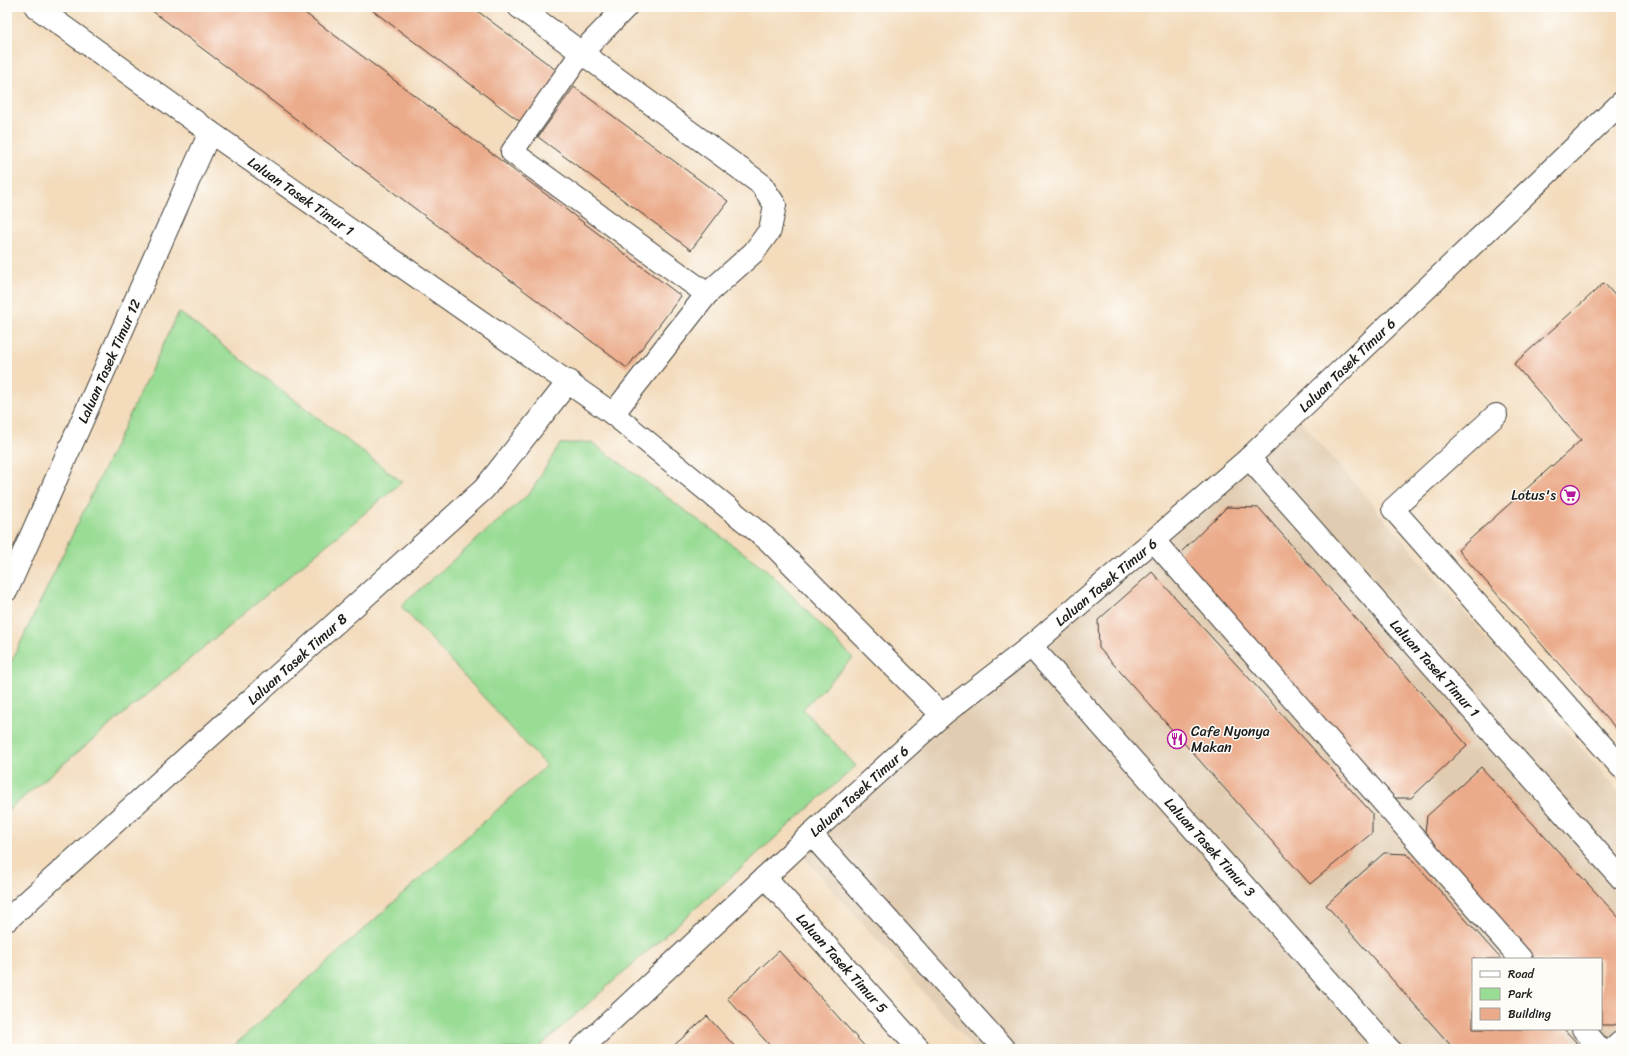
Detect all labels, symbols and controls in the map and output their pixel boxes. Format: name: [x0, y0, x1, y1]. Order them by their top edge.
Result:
street label: Laluan Tasek Timur 1: [242, 150, 359, 243]
street label: Laluan Tasek Timur 12: [71, 295, 148, 427]
street label: Laluan Tasek Timur 6: [1293, 312, 1402, 419]
place label: Lotus's: [1511, 483, 1556, 508]
supermarket icon: Lotus's: [1559, 484, 1581, 506]
street label: Laluan Tasek Timur 6: [1049, 532, 1163, 633]
street label: Laluan Tasek Timur 8: [241, 607, 354, 712]
street label: Laluan Tasek Timur 1: [1383, 613, 1486, 723]
place label: Cafe Nyonya Makan: [1191, 719, 1270, 760]
restaurant icon: Cafe Nyonya Makan: [1166, 728, 1188, 750]
street label: Laluan Tasek Timur 6: [804, 739, 915, 843]
street label: Laluan Tasek Timur 3: [1158, 792, 1262, 903]
street label: Laluan Tasek Timur 5: [789, 907, 894, 1020]
legend: [1472, 958, 1602, 1030]
text: Road: [1508, 963, 1535, 985]
text: Park: [1508, 983, 1533, 1005]
text: Building: [1508, 1003, 1551, 1025]

